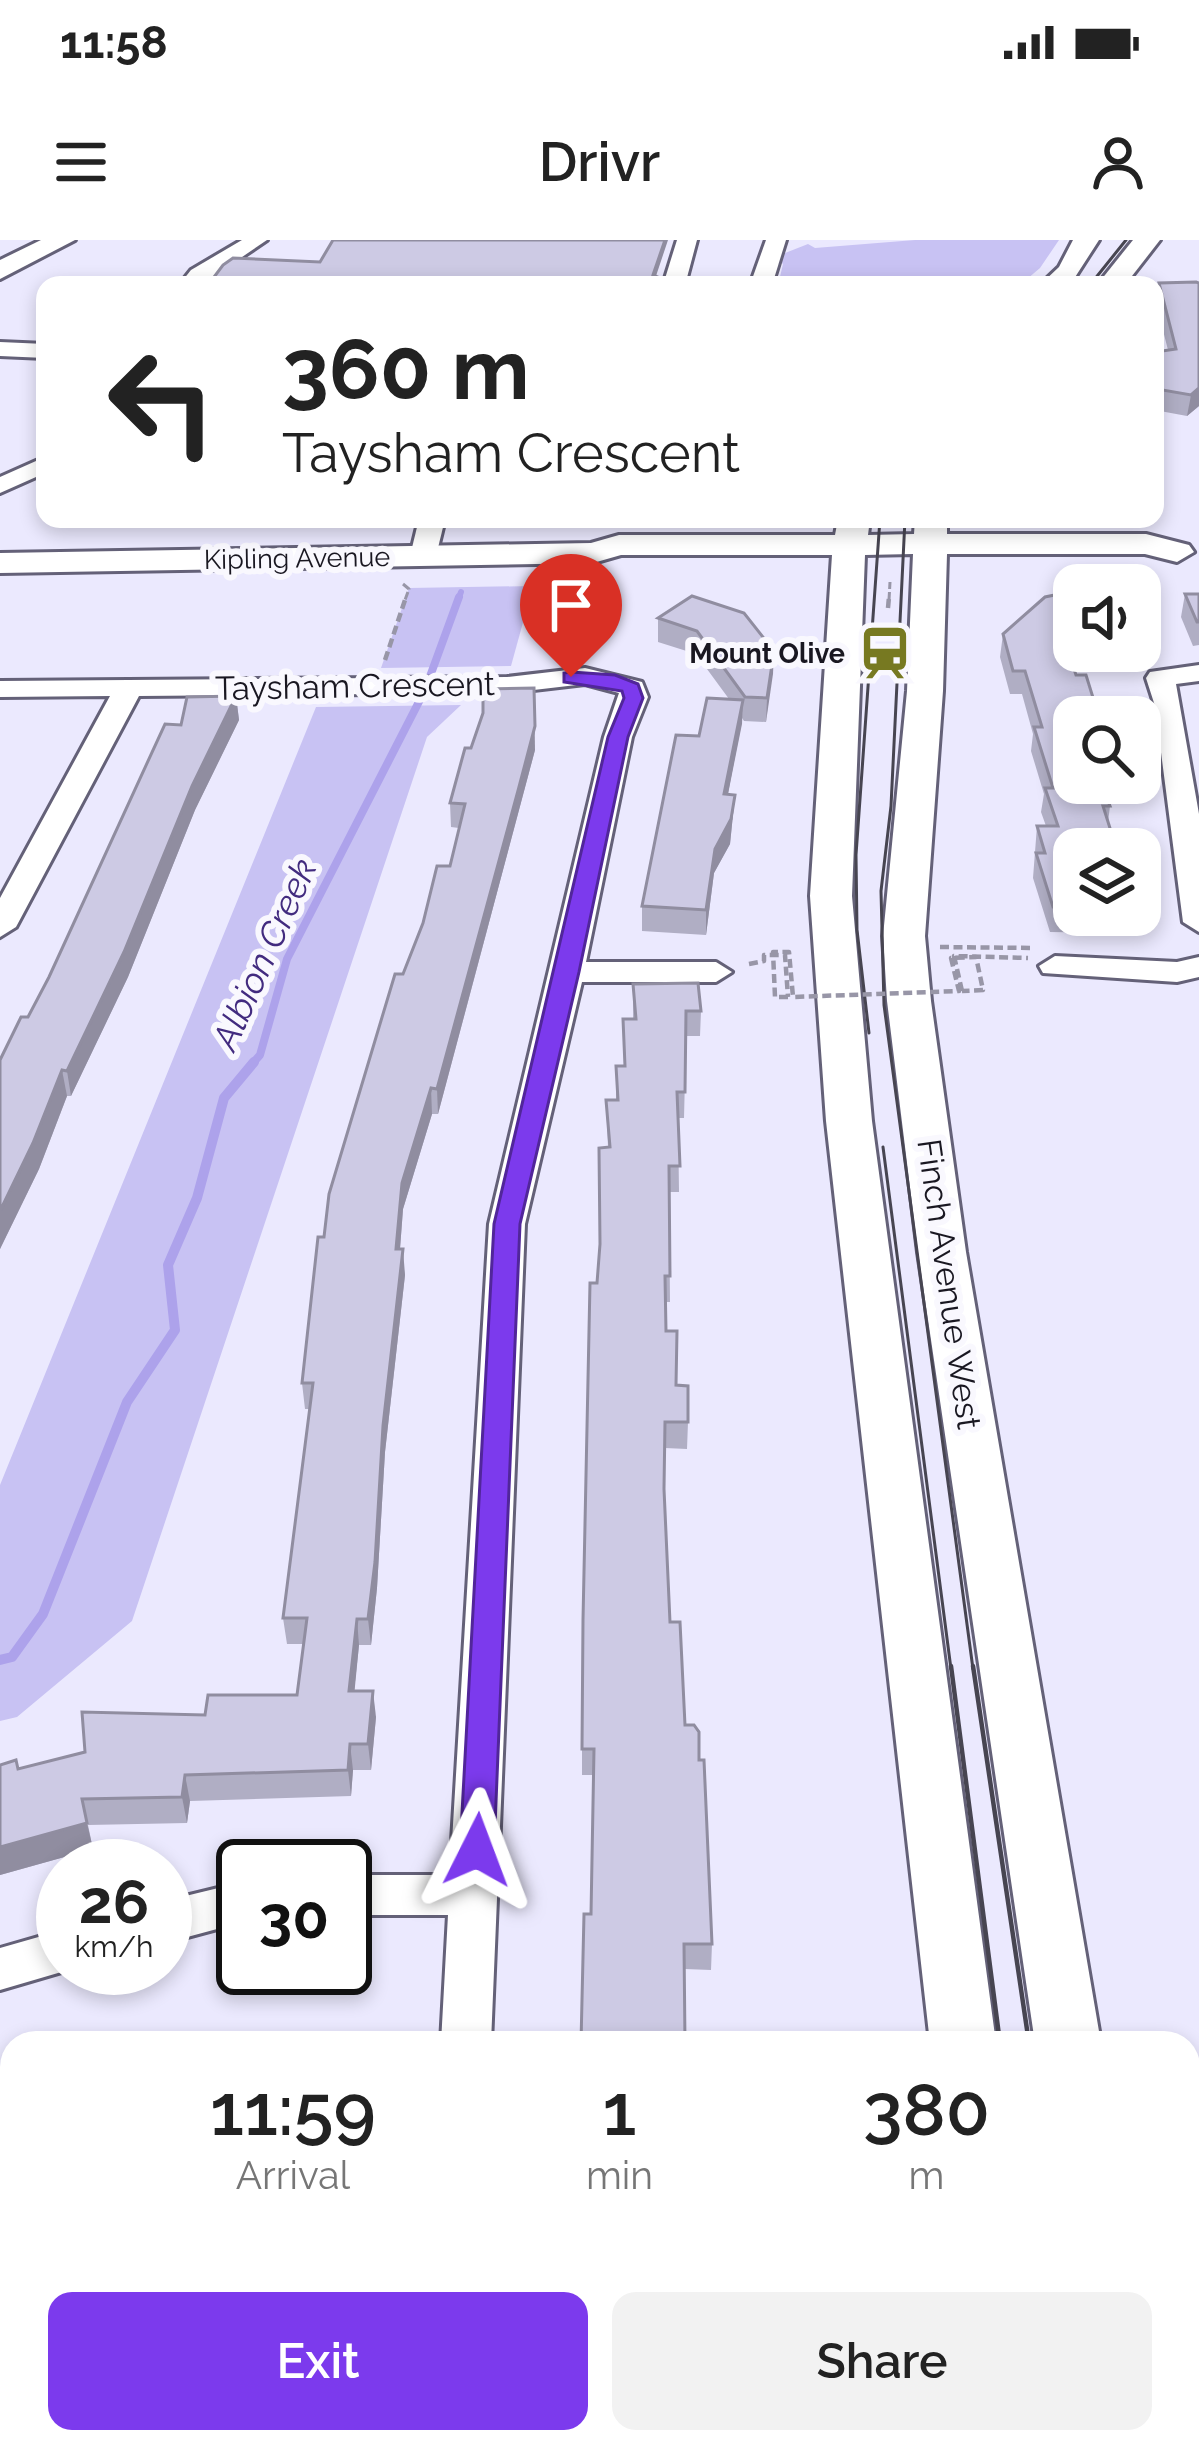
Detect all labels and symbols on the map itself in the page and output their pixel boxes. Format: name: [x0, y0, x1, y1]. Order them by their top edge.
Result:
street label: Kipling Avenue: [204, 541, 391, 575]
pin: [520, 554, 622, 677]
station icon: Mount Olive: [856, 624, 914, 682]
place label: Mount Olive: [689, 638, 845, 669]
street label: Taysham Crescent: [215, 664, 495, 708]
water label: Albion Creek: [202, 852, 325, 1058]
street label: Finch Avenue West: [909, 1137, 989, 1431]
position arrow: [414, 1787, 540, 1913]
speed limit sign: 30: [216, 1839, 372, 1995]

